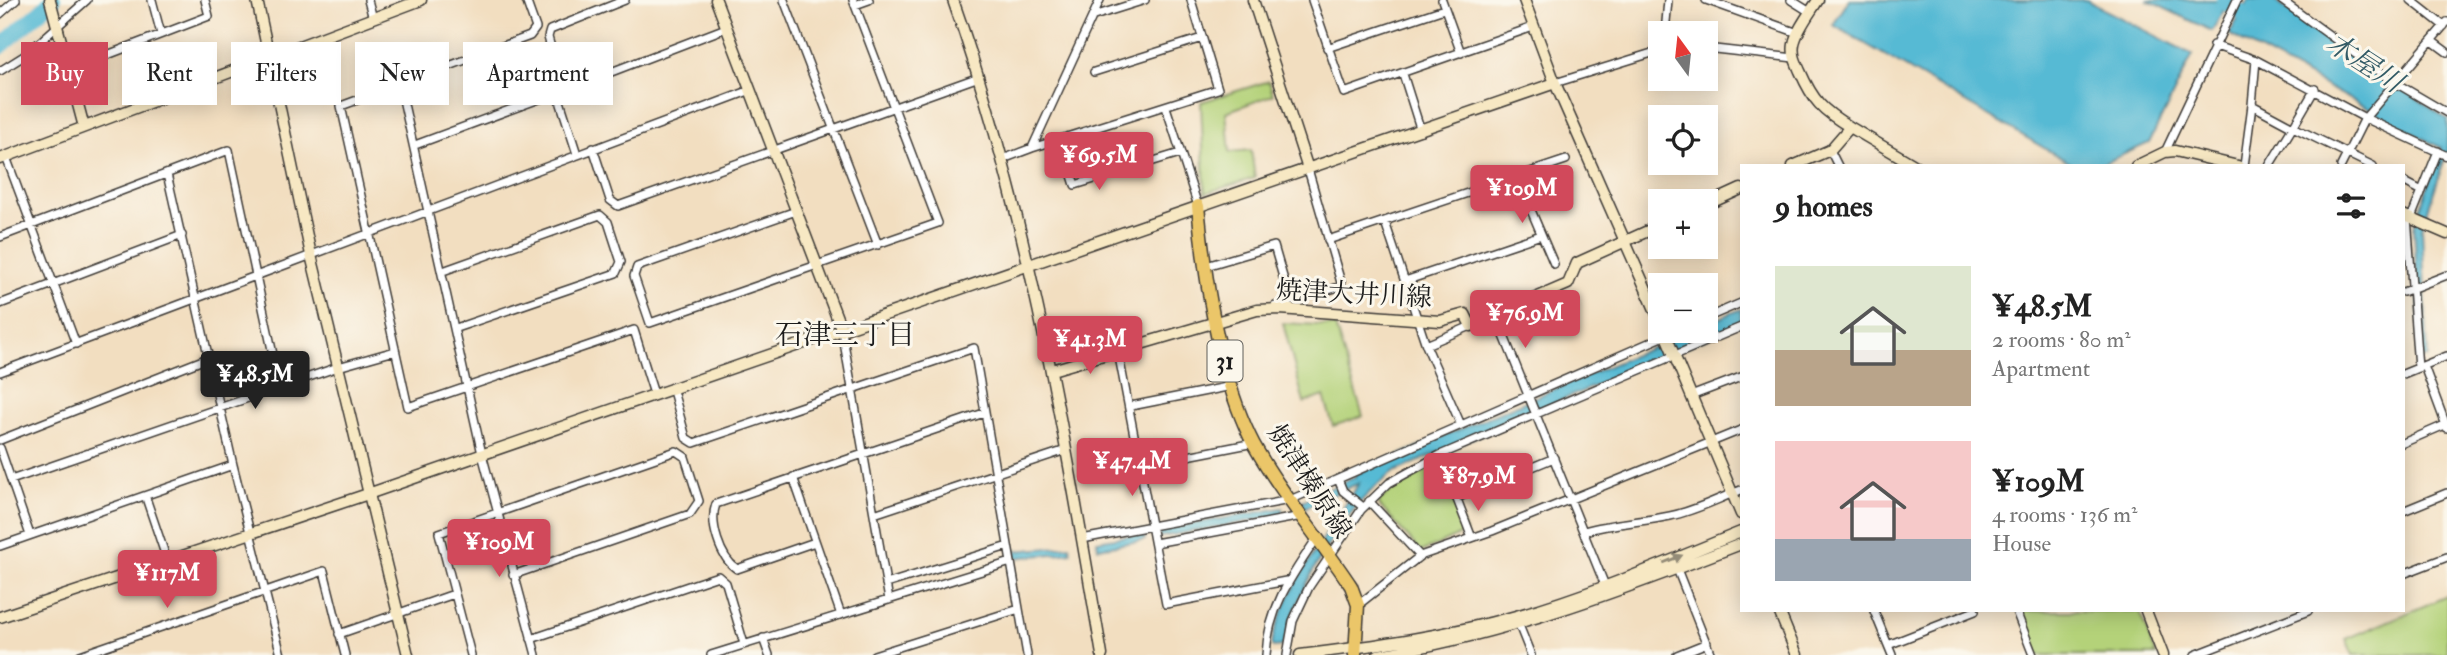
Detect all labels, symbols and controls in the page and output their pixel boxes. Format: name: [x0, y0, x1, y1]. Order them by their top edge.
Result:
north arrow: [1648, 21, 1718, 91]
map controls: [1648, 21, 1718, 343]
water label: 木屋川: [2319, 26, 2411, 102]
chip: Buy: [21, 42, 108, 105]
chip: Rent: [122, 42, 217, 105]
chip: Filters: [231, 42, 341, 105]
chip: New: [355, 42, 449, 105]
chip: Apartment: [463, 42, 613, 105]
button: locate: [1648, 105, 1718, 175]
pin: ¥69.5M: [1042, 132, 1156, 192]
text: ¥69.5M: [1060, 140, 1138, 169]
pin: ¥109M: [1473, 166, 1571, 225]
text: ¥109M: [1486, 173, 1558, 202]
icon: filters: [2332, 187, 2370, 225]
text: 9 homes: [1775, 188, 1873, 225]
button: +: [1648, 189, 1718, 259]
button: −: [1648, 273, 1718, 343]
street label: 焼津大井川線: [1275, 274, 1433, 314]
text: ¥48.5M: [1992, 288, 2092, 325]
pin: ¥76.9M: [1468, 290, 1582, 350]
icon: home: [1831, 294, 1915, 378]
text: ¥76.9M: [1486, 298, 1564, 327]
pin: ¥41.3M: [1033, 316, 1147, 376]
district label: 石津三丁目: [775, 318, 915, 353]
text: ¥41.3M: [1053, 324, 1127, 353]
text: 2 rooms · 80 m²: [1992, 325, 2131, 354]
road number: 31: [1208, 340, 1242, 382]
pin: ¥48.5M: [198, 352, 312, 411]
text: Apartment: [1992, 354, 2090, 383]
text: ¥48.5M: [217, 359, 293, 388]
street label: 焼津榛原線: [1260, 418, 1358, 545]
pin: ¥47.4M: [1075, 438, 1189, 498]
text: ¥47.4M: [1093, 446, 1171, 475]
pin: ¥87.9M: [1421, 454, 1535, 513]
text: ¥87.9M: [1440, 461, 1516, 490]
text: ¥109M: [1992, 463, 2085, 500]
icon: home: [1831, 469, 1915, 553]
text: 4 rooms · 136 m²: [1992, 500, 2138, 529]
pin: ¥109M: [450, 520, 548, 579]
text: ¥109M: [463, 527, 535, 556]
text: House: [1992, 529, 2051, 558]
pin: ¥117M: [118, 550, 216, 610]
one-way arrow: [1662, 554, 1683, 565]
text: ¥117M: [134, 558, 200, 587]

